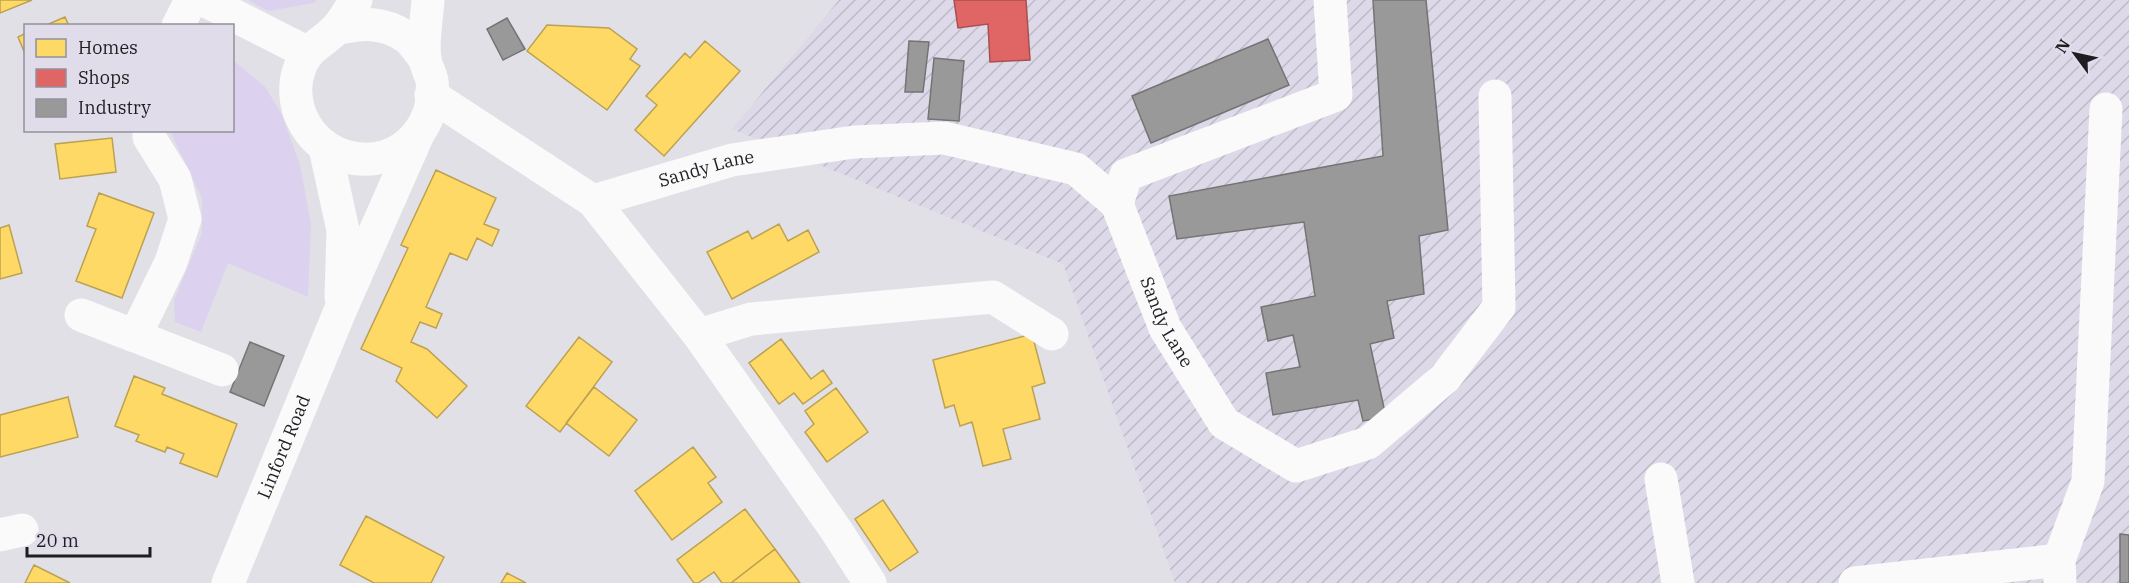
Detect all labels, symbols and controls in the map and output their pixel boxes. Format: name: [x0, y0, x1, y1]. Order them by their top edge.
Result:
legend: [24, 24, 234, 132]
north arrow: [2045, 24, 2105, 84]
text: N: [2051, 35, 2074, 57]
text: Homes: [78, 36, 138, 59]
text: Shops: [78, 66, 130, 89]
text: Industry: [78, 96, 151, 119]
street label: Sandy Lane: [656, 145, 756, 192]
street label: Sandy Lane: [1135, 273, 1199, 372]
street label: Linford Road: [252, 392, 315, 502]
scale bar: [27, 520, 150, 558]
text: 20 m: [36, 529, 79, 552]

